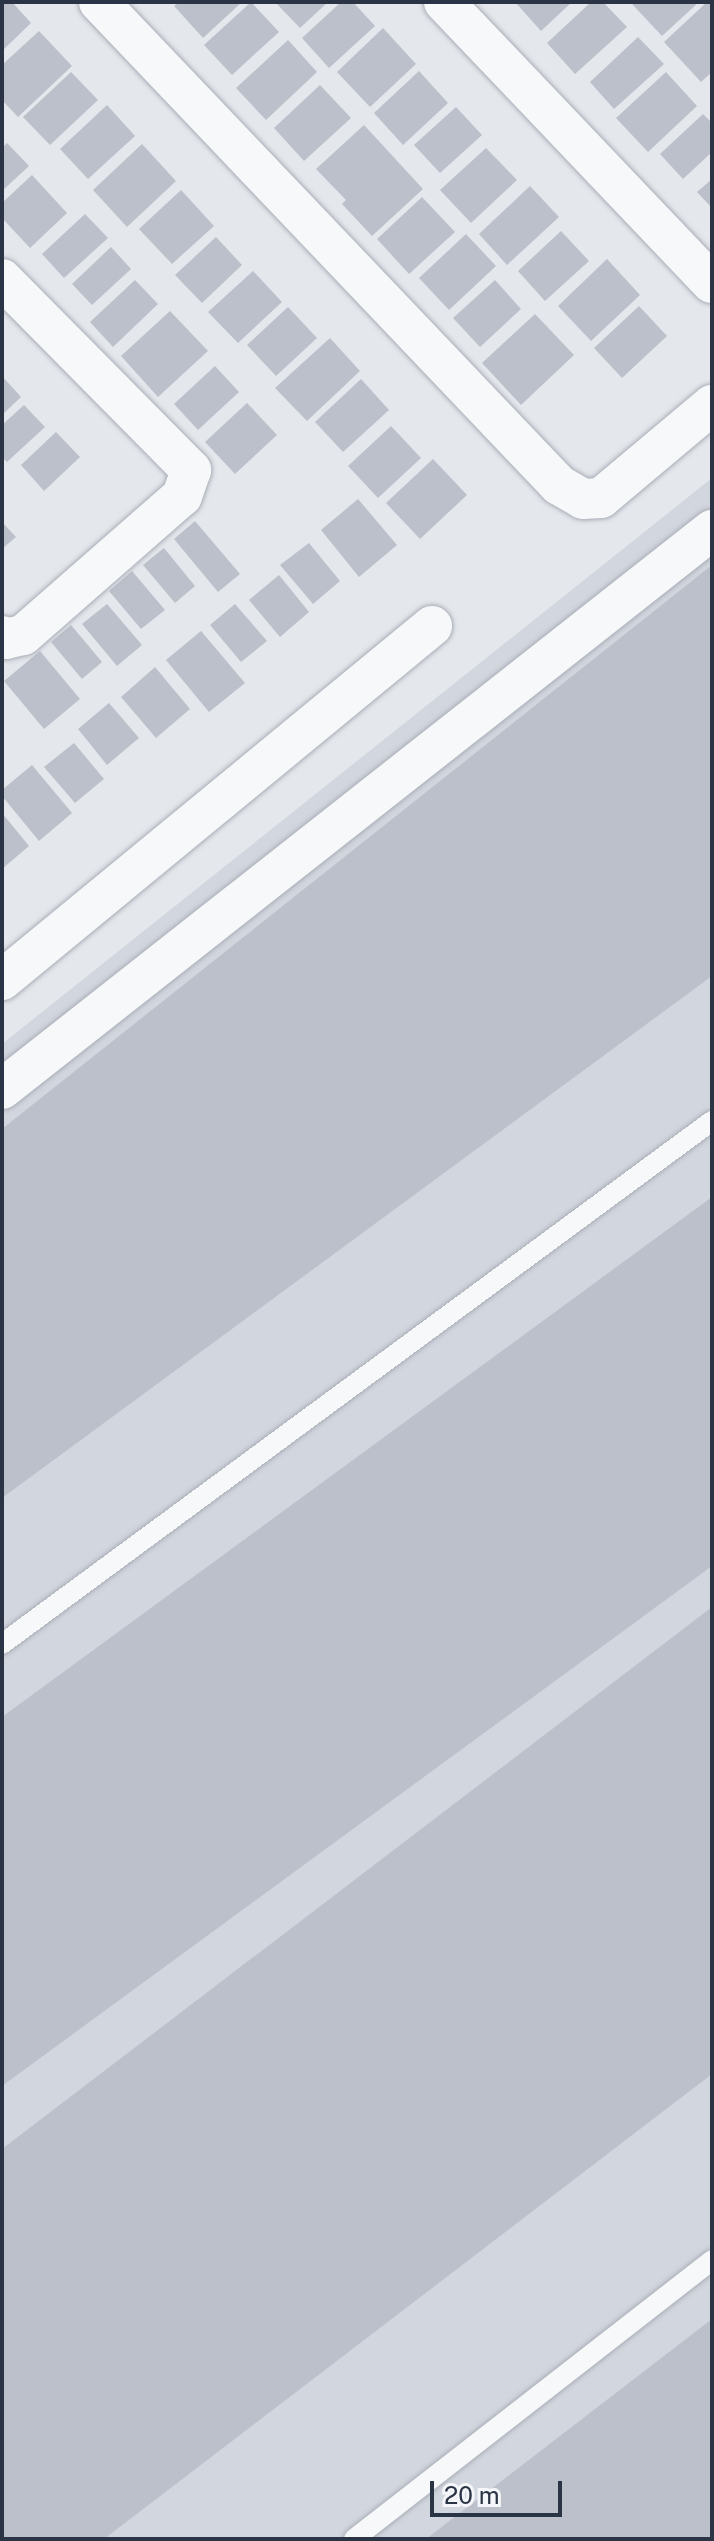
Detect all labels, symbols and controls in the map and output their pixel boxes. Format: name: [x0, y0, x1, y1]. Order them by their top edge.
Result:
scale bar: [434, 2465, 566, 2515]
text: 20 m: [444, 2481, 500, 2509]

